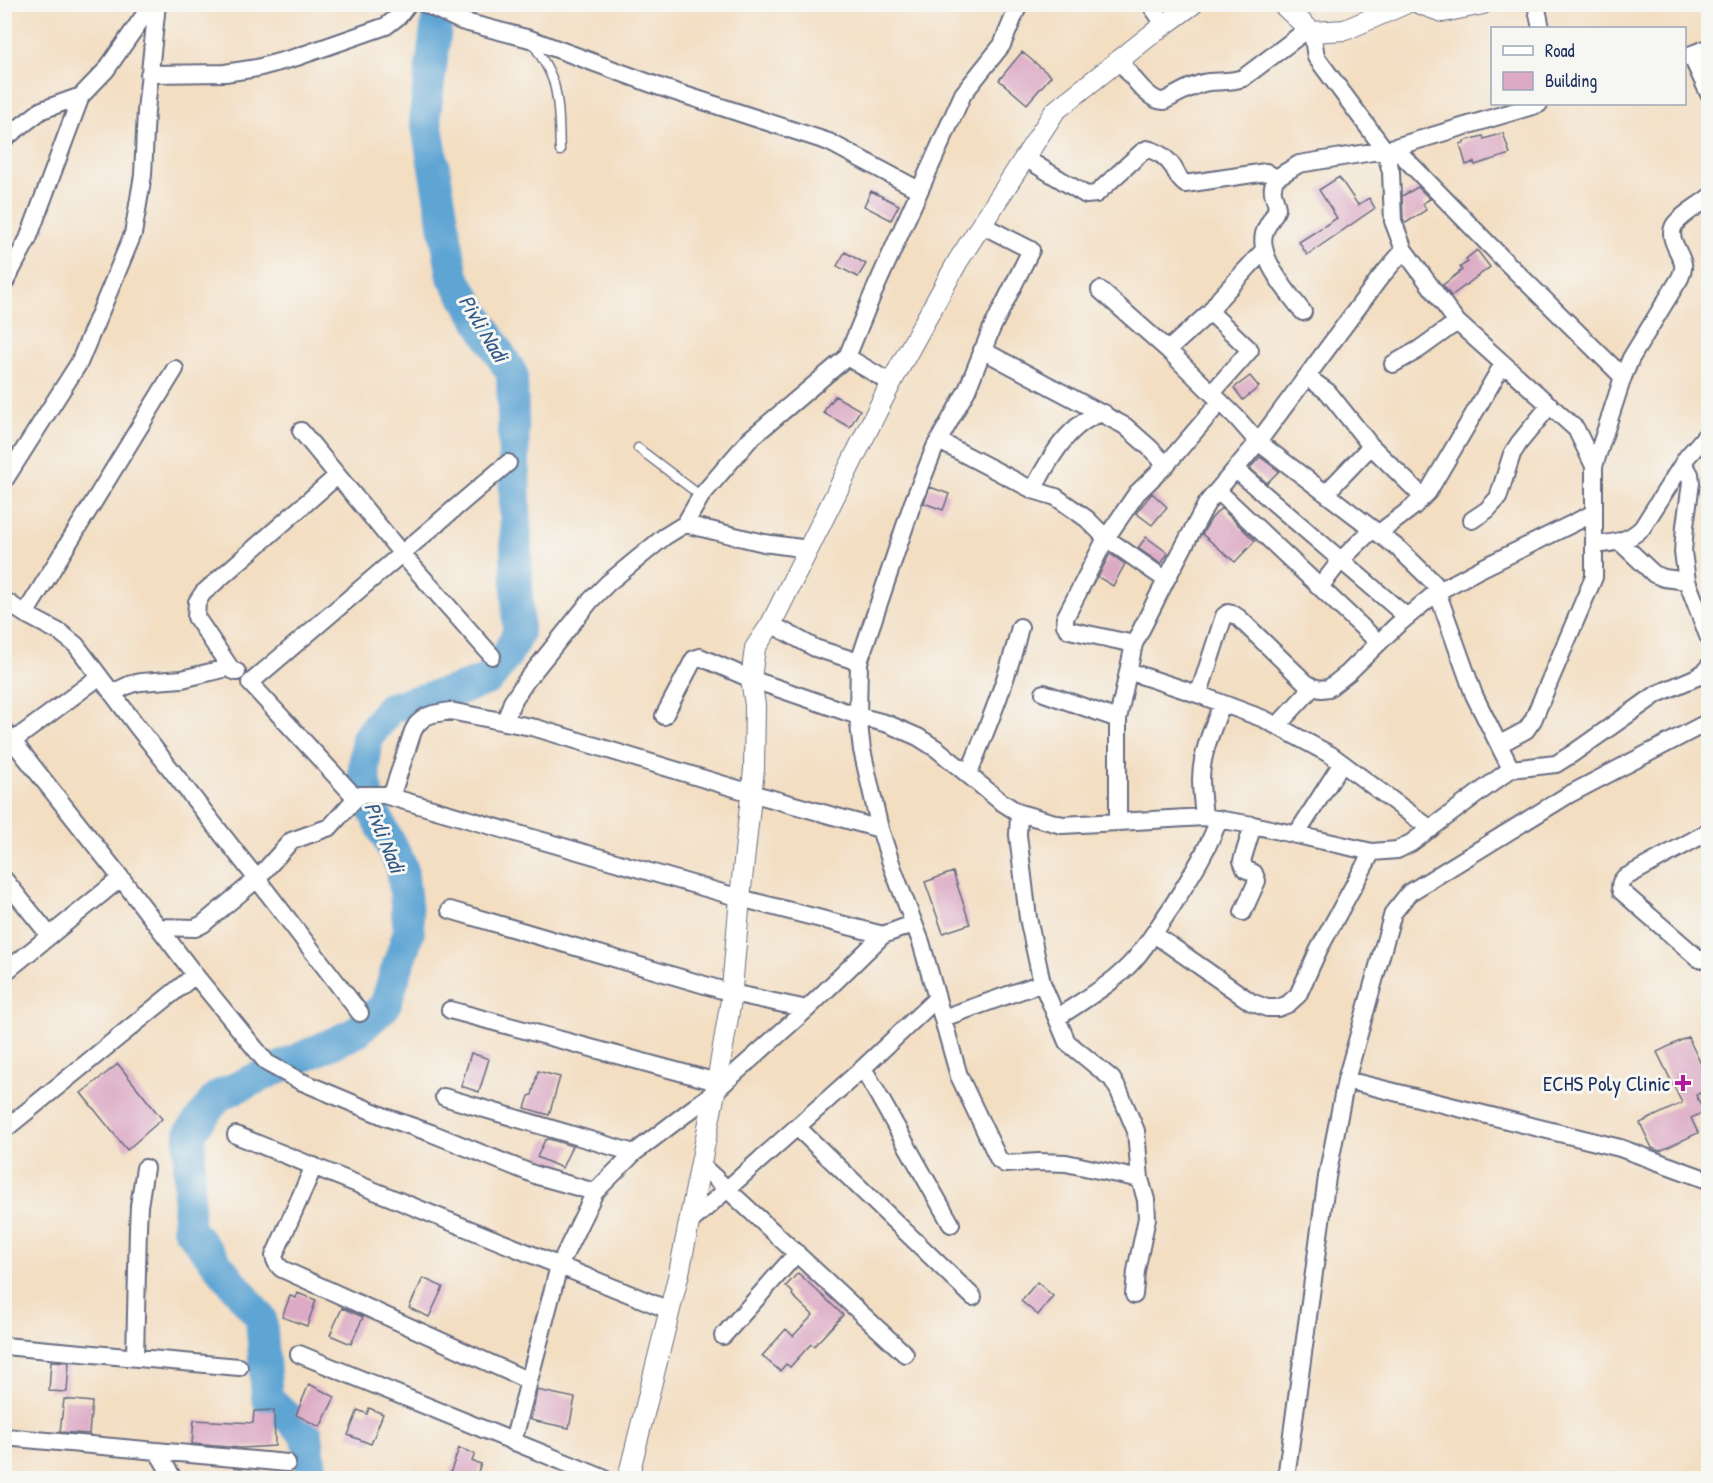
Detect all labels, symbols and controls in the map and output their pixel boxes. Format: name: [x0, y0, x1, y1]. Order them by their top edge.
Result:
legend: [1491, 27, 1686, 105]
text: Road: [1545, 38, 1575, 63]
text: Building: [1545, 68, 1597, 93]
water label: Pivli Nadi: [452, 289, 517, 369]
water label: Pivli Nadi: [357, 797, 414, 879]
place label: ECHS Poly Clinic: [1543, 1069, 1671, 1098]
marker: ECHS Poly Clinic: [1674, 1074, 1692, 1092]

